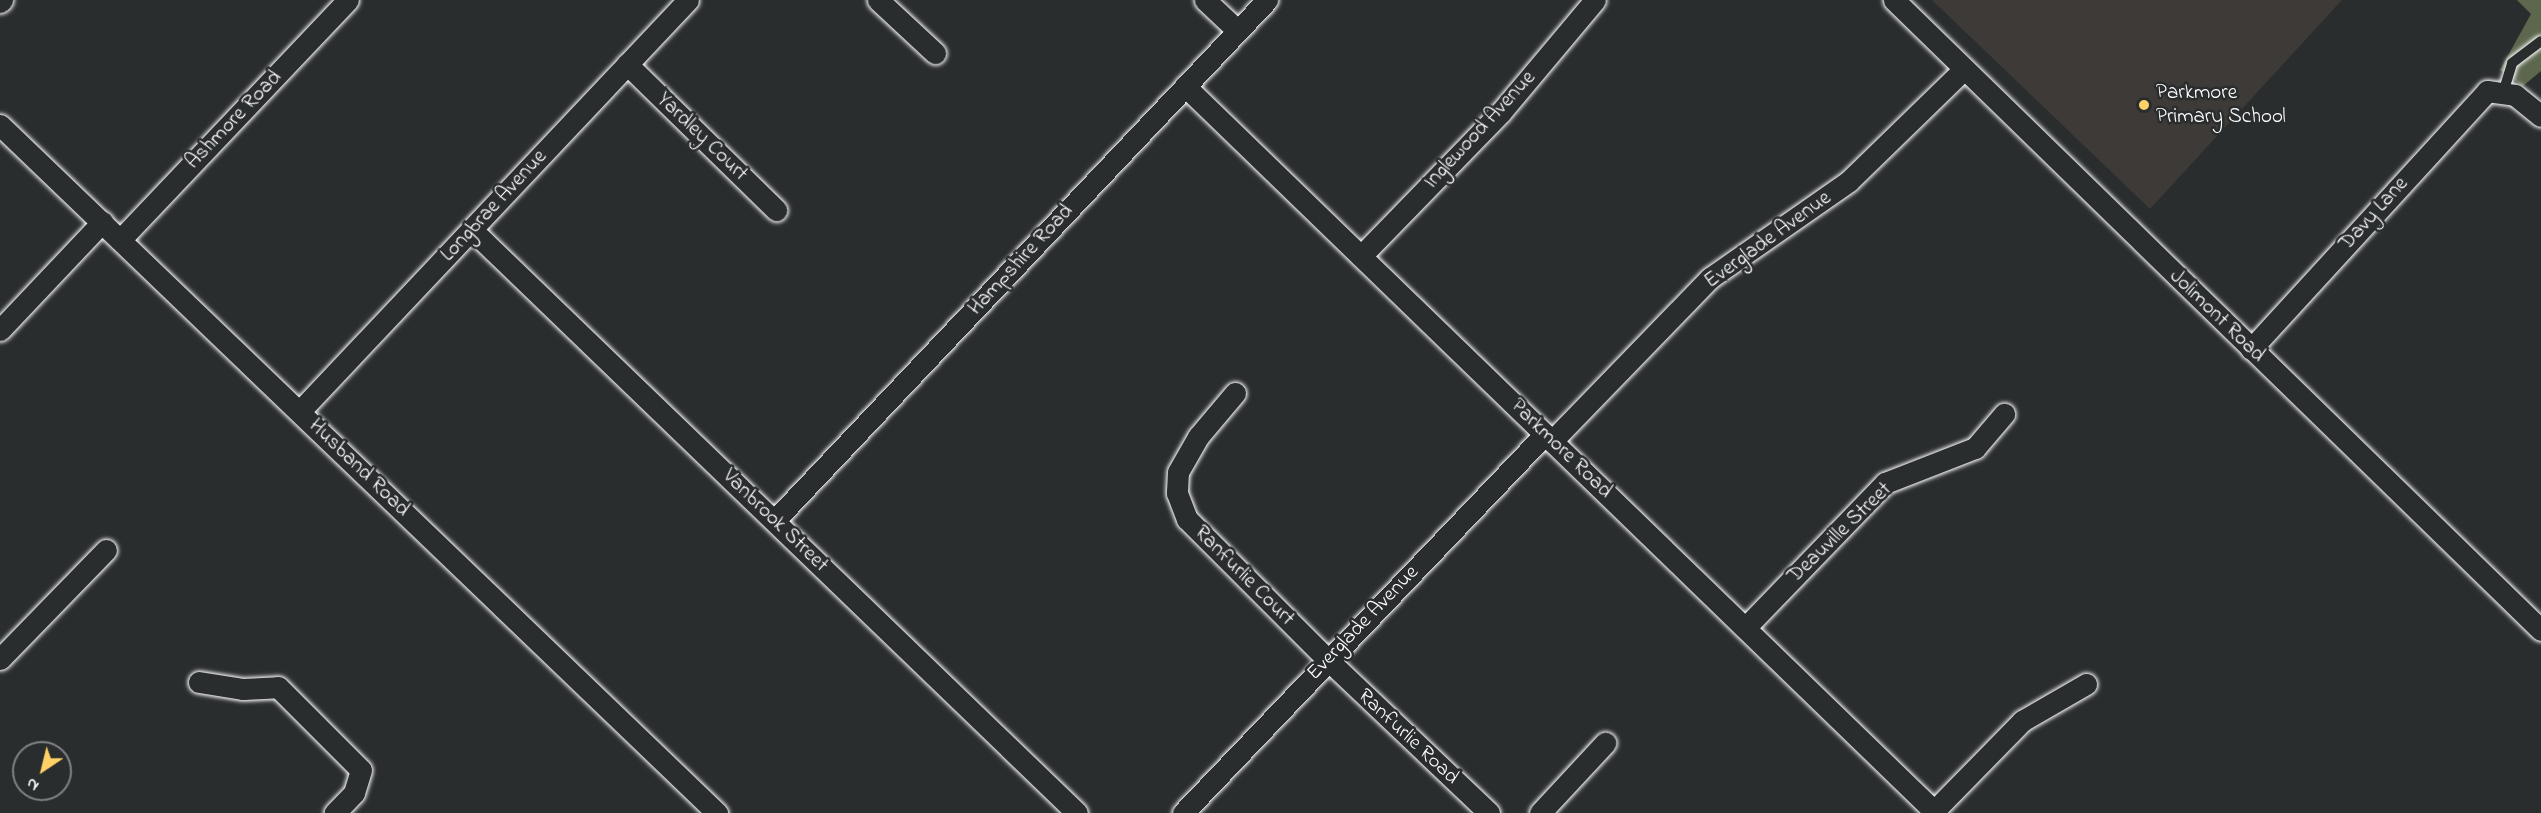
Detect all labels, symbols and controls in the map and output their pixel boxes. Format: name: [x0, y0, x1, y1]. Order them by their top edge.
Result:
street label: Ashmore Road: [181, 65, 287, 175]
street label: Inglewood Avenue: [1419, 66, 1541, 194]
place label: Parkmore Primary School: [2156, 80, 2286, 130]
street label: Yardley Court: [651, 87, 753, 187]
marker: Parkmore Primary School: [2137, 98, 2151, 112]
street label: Longbrae Avenue: [436, 145, 552, 267]
street label: Davy Lane: [2334, 172, 2414, 256]
street label: Everglade Avenue: [1700, 186, 1836, 294]
street label: Hampshire Road: [963, 199, 1079, 321]
street label: Jolimont Road: [2164, 264, 2270, 368]
street label: Parkmore Road: [1505, 394, 1617, 504]
street label: Husband Road: [303, 414, 415, 522]
street label: Vanbrook Street: [717, 464, 833, 578]
street label: Deauville Street: [1783, 477, 1897, 589]
street label: Ranfurlie Court: [1189, 521, 1299, 631]
street label: Everglade Avenue: [1302, 560, 1424, 686]
street label: Ranfurlie Road: [1352, 684, 1464, 790]
north arrow: [12, 741, 72, 801]
text: N: [22, 771, 44, 797]

